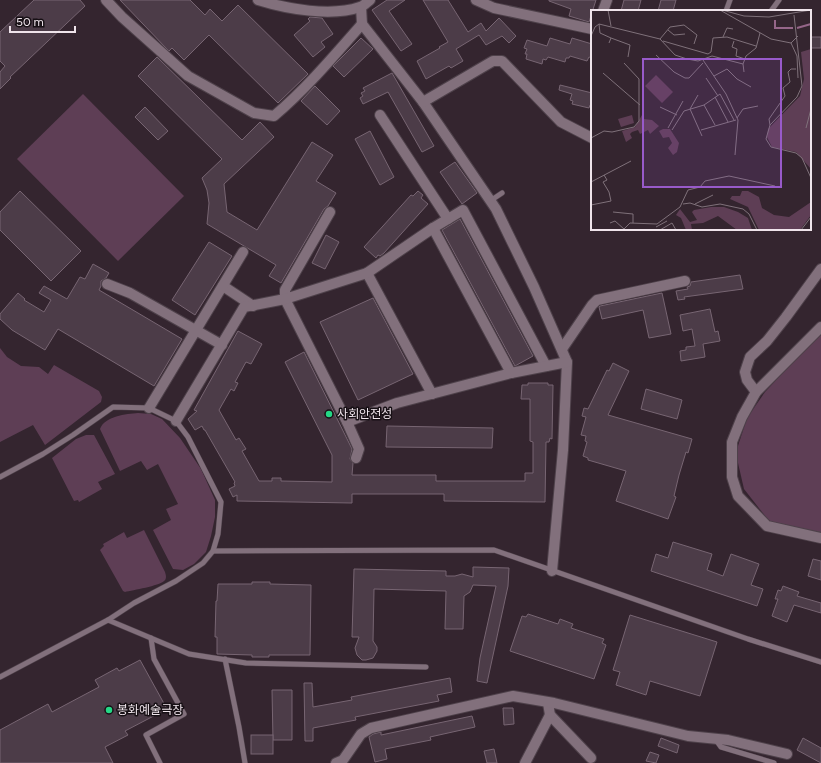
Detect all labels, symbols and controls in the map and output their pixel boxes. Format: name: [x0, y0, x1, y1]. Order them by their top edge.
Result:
scale bar: [10, 8, 75, 34]
inset map: [591, 10, 811, 230]
text: 50 m: [16, 15, 44, 29]
place label: 사회안전성: [337, 407, 392, 421]
marker: 사회안전성: [324, 409, 334, 419]
place label: 봉화예술극장: [117, 703, 183, 717]
marker: 봉화예술극장: [104, 705, 114, 715]

